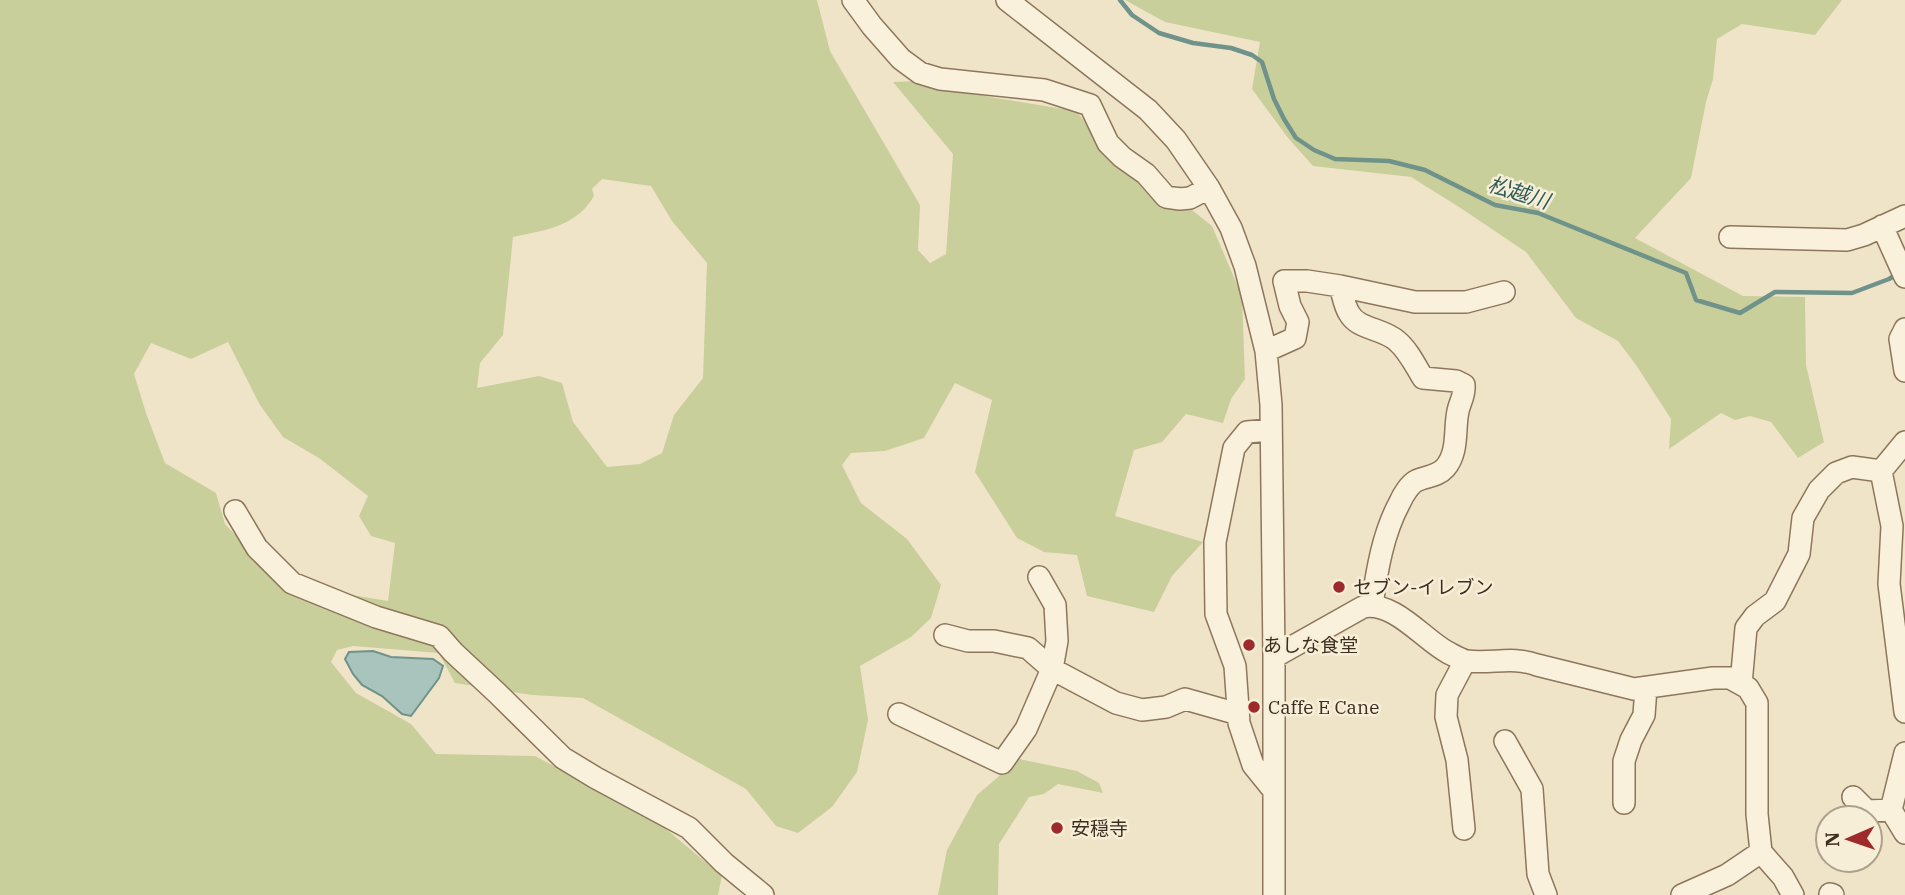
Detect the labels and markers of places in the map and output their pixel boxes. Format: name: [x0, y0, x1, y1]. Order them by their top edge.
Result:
place label: セブン-イレブン: [1353, 575, 1493, 599]
marker: セブン-イレブン: [1331, 579, 1347, 595]
place label: あしな食堂: [1263, 633, 1358, 657]
marker: あしな食堂: [1241, 637, 1257, 653]
place label: Caffe E Cane: [1268, 695, 1379, 719]
marker: Caffe E Cane: [1246, 699, 1262, 715]
place label: 安穏寺: [1071, 816, 1128, 840]
marker: 安穏寺: [1049, 820, 1065, 836]

